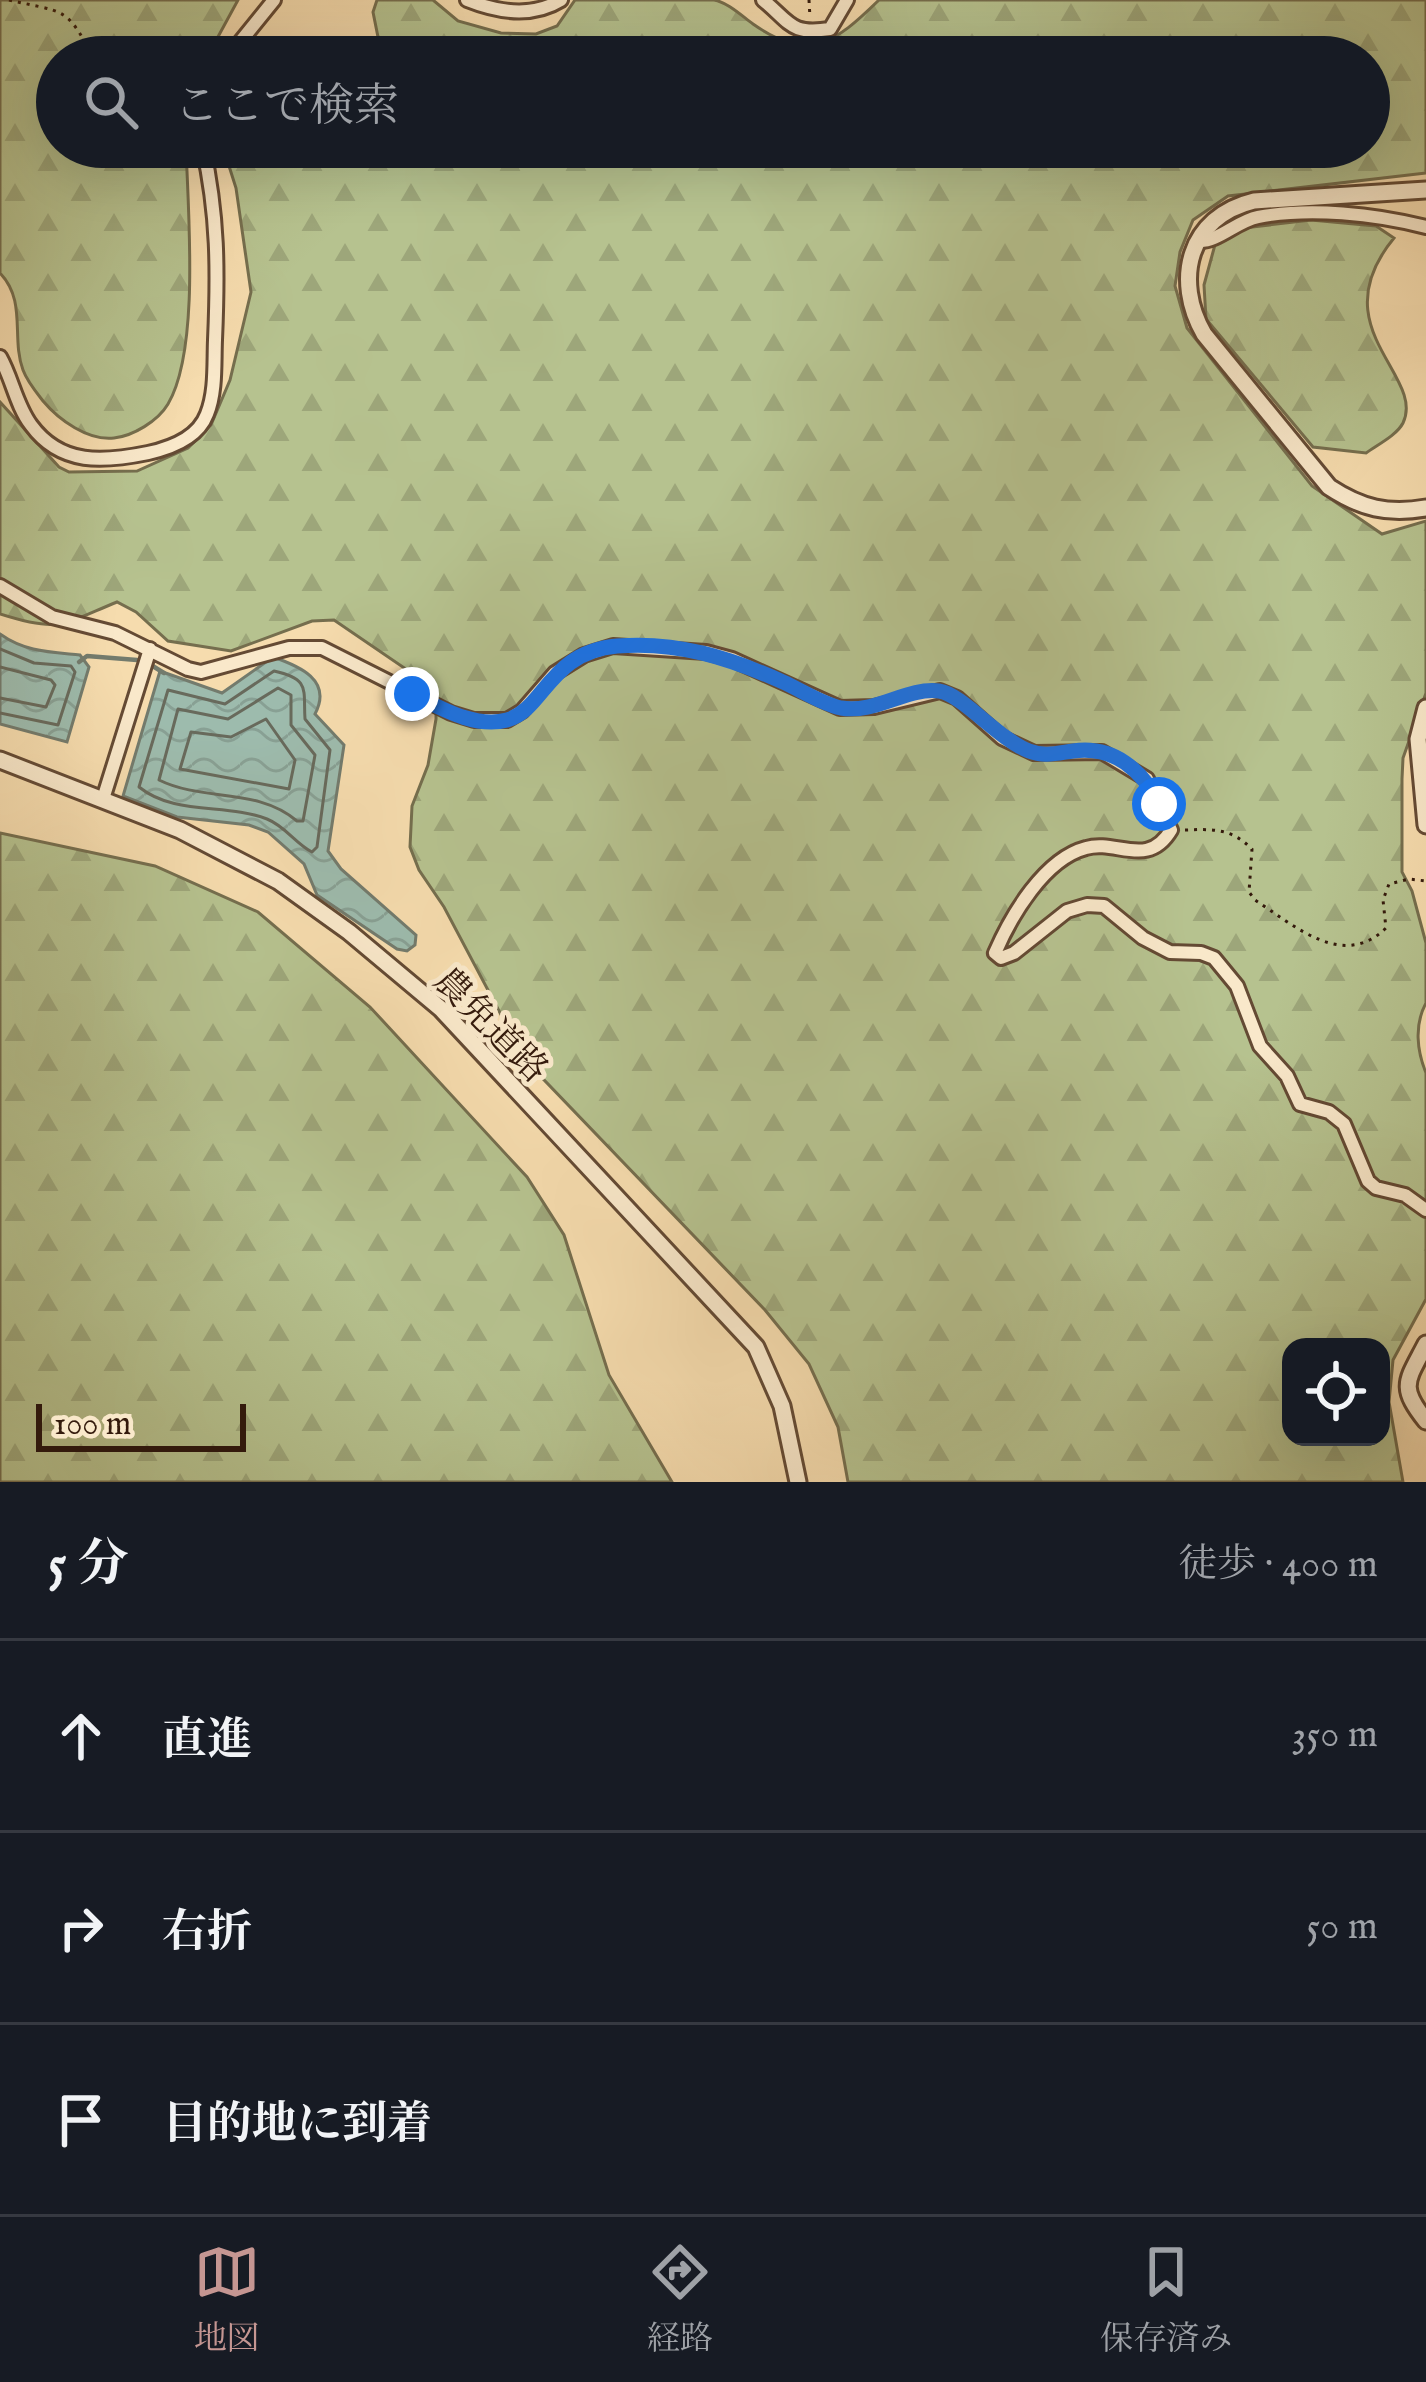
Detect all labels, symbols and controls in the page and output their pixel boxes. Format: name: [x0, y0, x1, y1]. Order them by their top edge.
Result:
search box: [36, 36, 1390, 168]
icon: search: [78, 69, 144, 135]
text: ここで検索: [174, 79, 399, 136]
route end: [385, 667, 439, 721]
route start: [1132, 777, 1186, 831]
street label: 農免道路: [423, 959, 557, 1093]
map controls: [1282, 1338, 1390, 1446]
button: locate: [1282, 1338, 1390, 1446]
scale bar: [36, 1398, 246, 1451]
text: 100 m: [54, 1404, 131, 1446]
text: 5 分: [48, 1534, 129, 1599]
text: 徒歩 · 400 m: [1178, 1541, 1378, 1590]
icon: ahead: [48, 1703, 114, 1769]
text: 350 m: [1292, 1711, 1378, 1760]
text: 直進: [162, 1713, 252, 1770]
icon: right: [48, 1895, 114, 1961]
text: 50 m: [1306, 1903, 1378, 1952]
text: 右折: [162, 1905, 252, 1962]
icon: arrive: [48, 2087, 114, 2153]
text: 目的地に到着: [162, 2097, 432, 2154]
tab: 地図: [194, 2239, 260, 2361]
tab: 経路: [647, 2239, 713, 2361]
tab: 保存済み: [1100, 2239, 1232, 2361]

